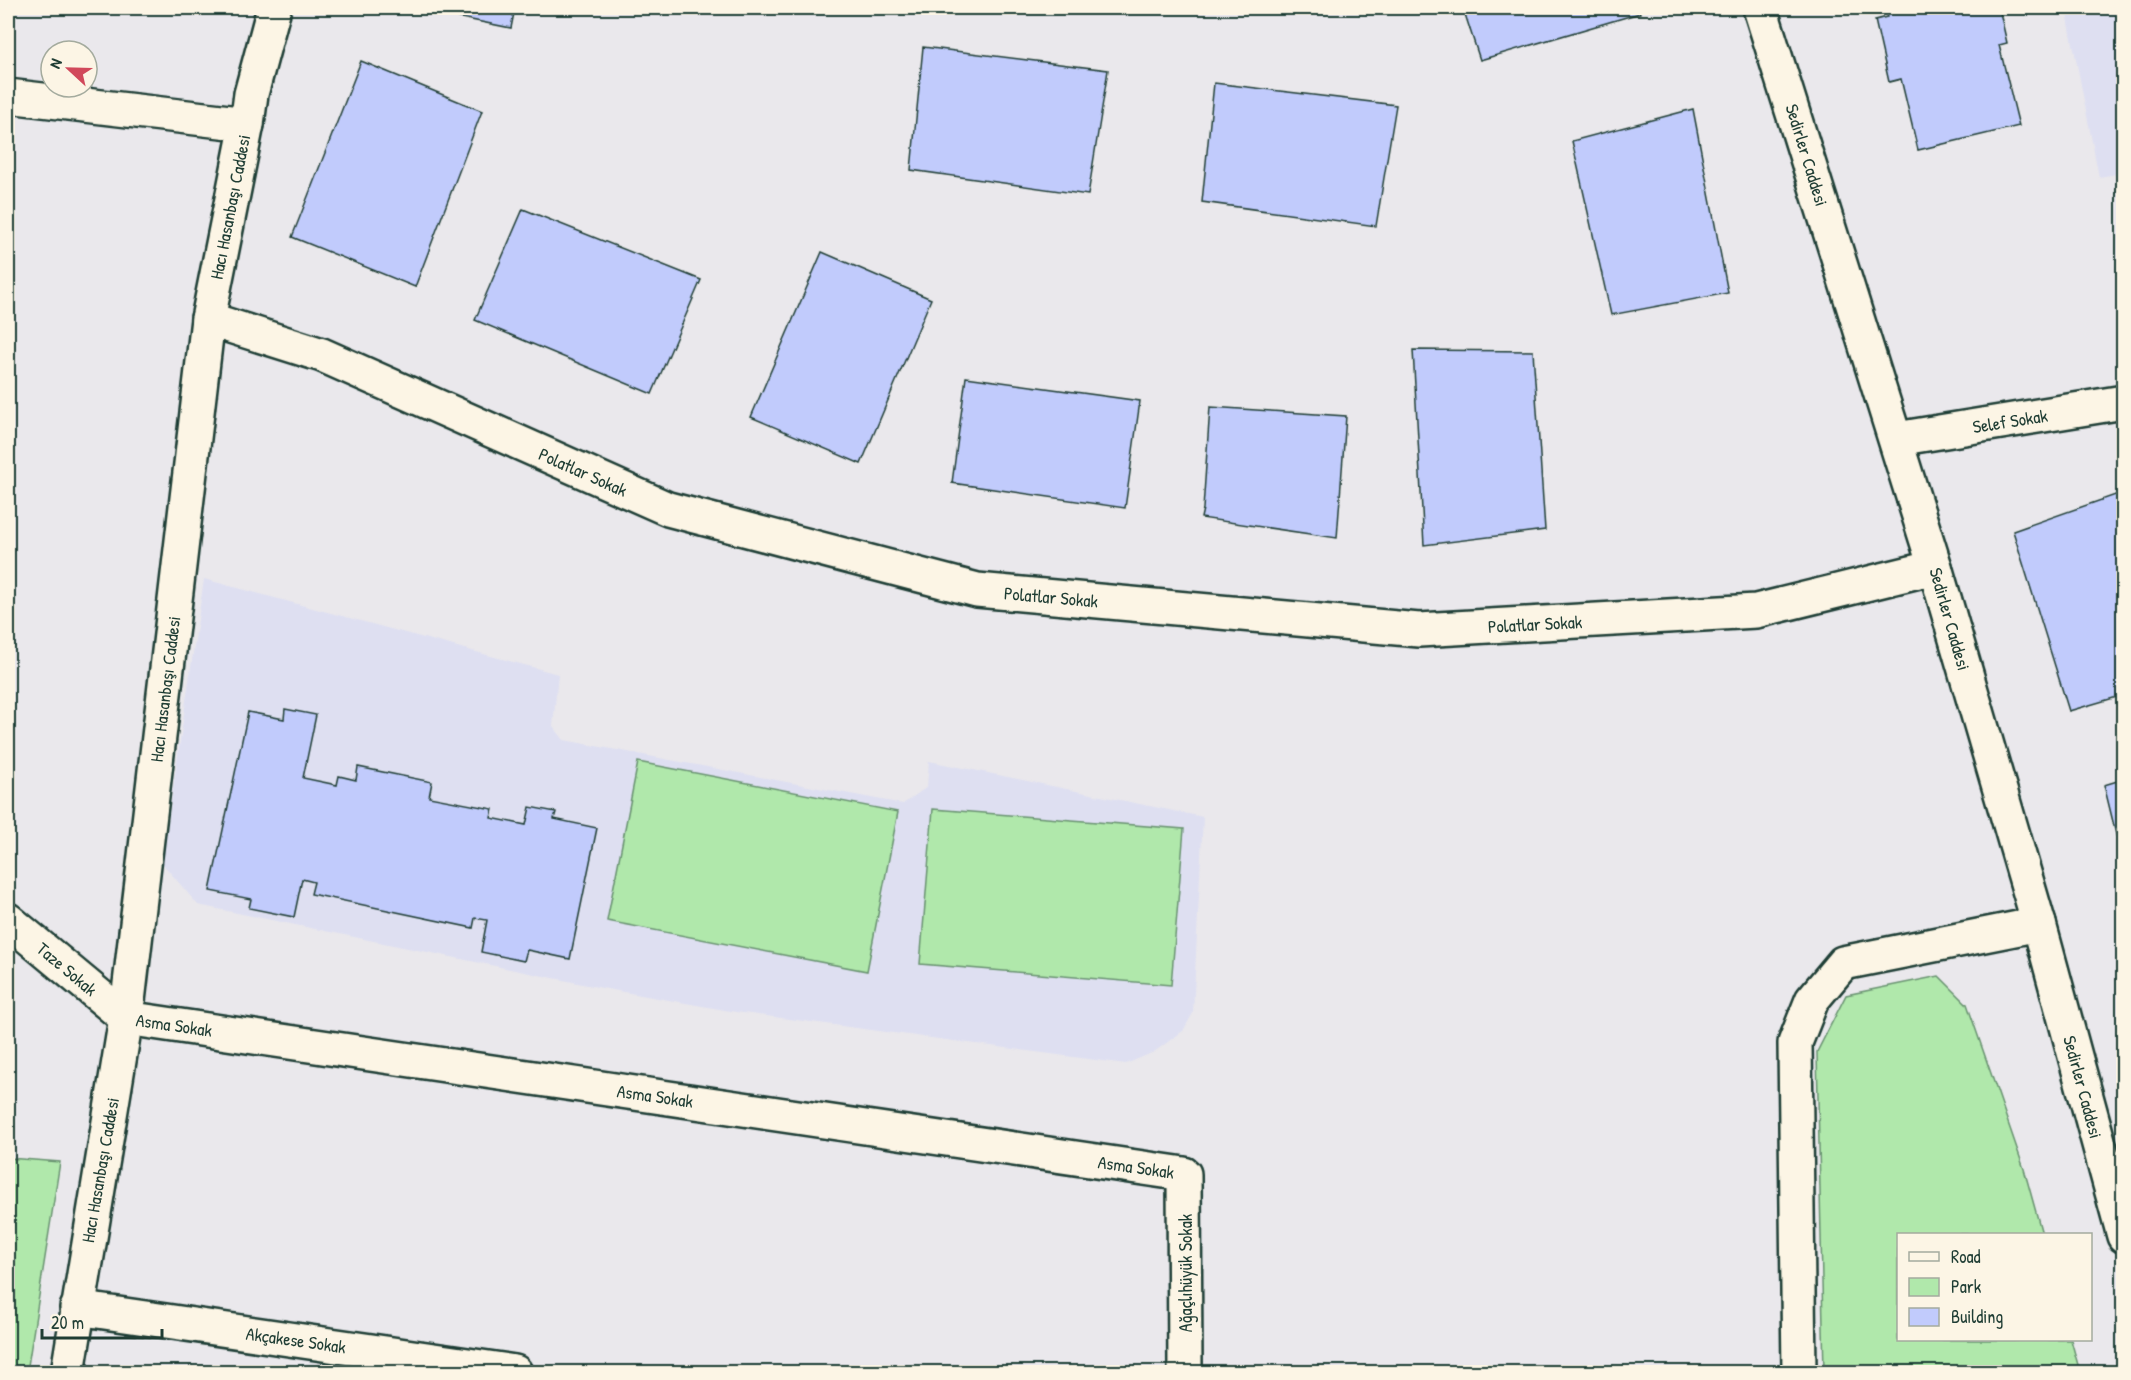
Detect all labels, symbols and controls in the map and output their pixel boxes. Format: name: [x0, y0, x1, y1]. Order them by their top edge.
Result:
north arrow: [39, 39, 99, 99]
text: N: [43, 55, 67, 71]
street label: Sedirler Caddesi: [1780, 101, 1834, 209]
street label: Hacı Hasanbaşı Caddesi: [204, 133, 256, 281]
street label: Selef Sokak: [1971, 403, 2050, 439]
street label: Polatlar Sokak: [535, 441, 632, 503]
street label: Sedirler Caddesi: [1923, 565, 1977, 673]
street label: Polatlar Sokak: [1003, 580, 1100, 614]
street label: Polatlar Sokak: [1487, 609, 1583, 639]
street label: Hacı Hasanbaşı Caddesi: [144, 615, 186, 763]
street label: Taze Sokak: [31, 936, 103, 1002]
street label: Asma Sokak: [134, 1007, 214, 1043]
street label: Sedirler Caddesi: [2057, 1033, 2109, 1141]
street label: Asma Sokak: [615, 1078, 695, 1114]
street label: Hacı Hasanbaşı Caddesi: [75, 1095, 125, 1245]
street label: Asma Sokak: [1096, 1149, 1176, 1185]
street label: Ağaçlıhüyük Sokak: [1173, 1213, 1198, 1332]
legend: [1897, 1233, 2092, 1341]
text: Road: [1951, 1244, 1981, 1269]
text: Park: [1951, 1274, 1982, 1299]
scale bar: [42, 1302, 162, 1340]
text: Building: [1951, 1304, 2003, 1329]
text: 20 m: [51, 1310, 84, 1335]
street label: Akçakese Sokak: [244, 1321, 348, 1359]

